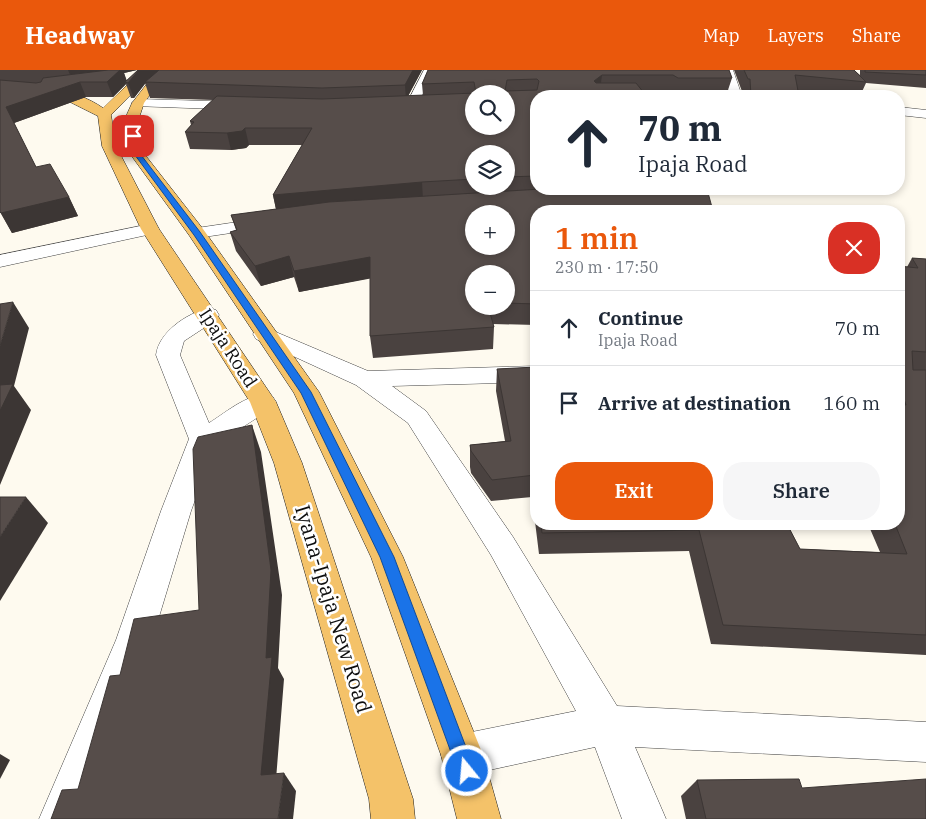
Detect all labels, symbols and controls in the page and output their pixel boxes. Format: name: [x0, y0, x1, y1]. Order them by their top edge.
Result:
text: Headway: [25, 19, 135, 51]
text: Map: [703, 24, 740, 47]
text: Layers: [768, 24, 824, 47]
text: Share: [852, 24, 901, 47]
map controls: [465, 85, 515, 315]
button: search: [465, 85, 515, 135]
text: 70 m: [638, 105, 722, 151]
icon: ahead: [555, 110, 620, 175]
pin: [112, 115, 154, 157]
icon: arrive: [119, 122, 147, 150]
button: layers: [465, 145, 515, 195]
text: Ipaja Road: [638, 149, 748, 178]
button: +: [465, 205, 515, 255]
text: 1 min: [555, 218, 638, 257]
button: close: [828, 222, 880, 274]
text: 230 m · 17:50: [555, 257, 658, 277]
button: −: [465, 265, 515, 315]
street label: Ipaja Road: [194, 304, 263, 392]
text: Continue: [598, 306, 683, 330]
icon: ahead: [555, 314, 583, 342]
text: 70 m: [835, 316, 880, 340]
text: Ipaja Road: [598, 330, 678, 350]
icon: arrive: [555, 389, 583, 417]
text: Arrive at destination: [598, 391, 791, 415]
text: 160 m: [823, 391, 880, 415]
button: Exit: [555, 462, 713, 520]
button: Share: [723, 462, 880, 520]
street label: Iyana-Ipaja New Road: [289, 501, 379, 716]
position arrow: [440, 744, 492, 796]

